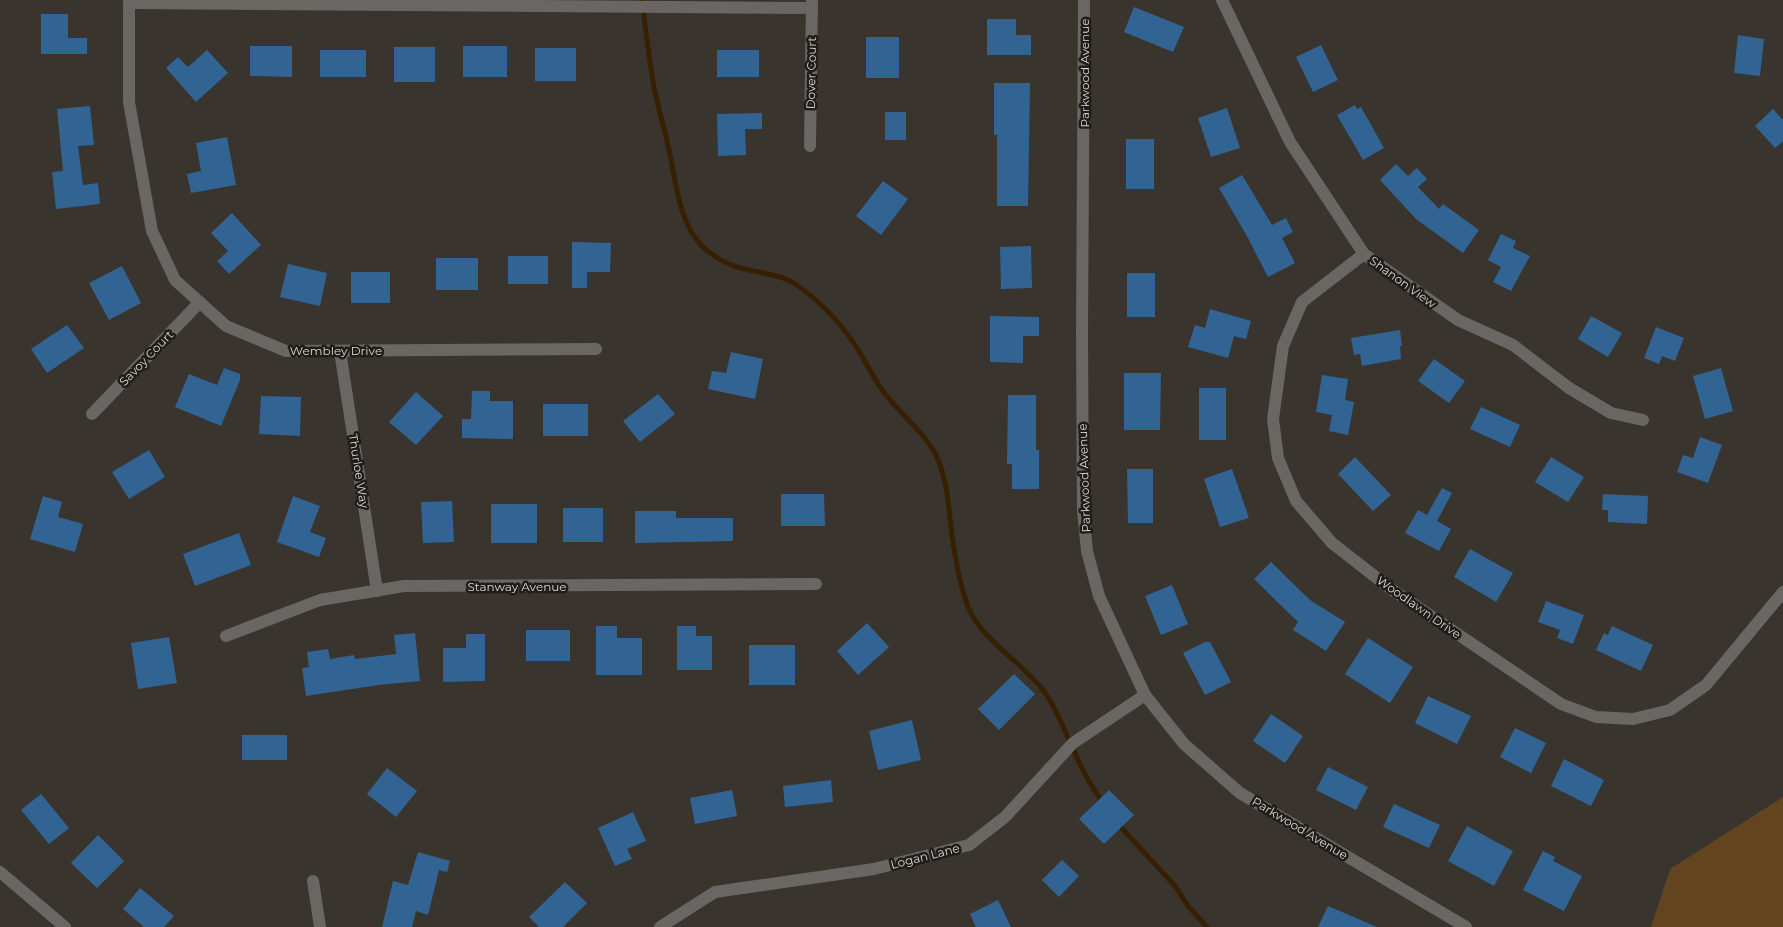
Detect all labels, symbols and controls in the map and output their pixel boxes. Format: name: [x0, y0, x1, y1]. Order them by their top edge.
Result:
street label: Parkwood Avenue: [1077, 18, 1092, 128]
street label: Dover Court: [803, 37, 819, 109]
street label: Shanon View: [1367, 253, 1440, 311]
street label: Savoy Court: [116, 327, 176, 389]
street label: Wembley Drive: [290, 343, 382, 358]
street label: Parkwood Avenue: [1075, 423, 1093, 533]
street label: Thurloe Way: [346, 433, 372, 510]
street label: Woodlawn Drive: [1374, 572, 1464, 642]
street label: Stanway Avenue: [467, 579, 567, 594]
street label: Parkwood Avenue: [1249, 793, 1351, 863]
street label: Logan Lane: [889, 840, 961, 872]

